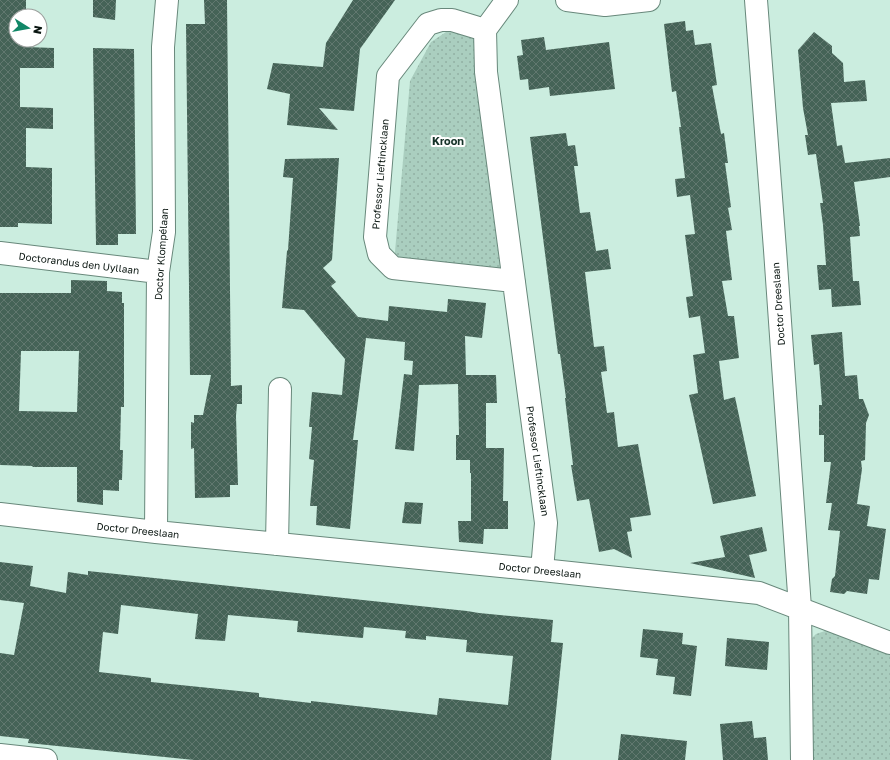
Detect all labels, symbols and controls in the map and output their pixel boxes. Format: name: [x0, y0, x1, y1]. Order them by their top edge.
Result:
north arrow: [8, 8, 48, 48]
text: N: [31, 25, 45, 35]
street label: Professor Lieftincklaan: [369, 118, 391, 230]
district label: Kroon: [432, 134, 464, 147]
street label: Doctor Klompélaan: [152, 208, 170, 300]
street label: Doctorandus den Uyllaan: [18, 250, 140, 276]
street label: Doctor Dreeslaan: [769, 262, 787, 346]
street label: Professor Lieftincklaan: [524, 405, 552, 517]
street label: Doctor Dreeslaan: [96, 520, 180, 540]
street label: Doctor Dreeslaan: [498, 560, 582, 580]

